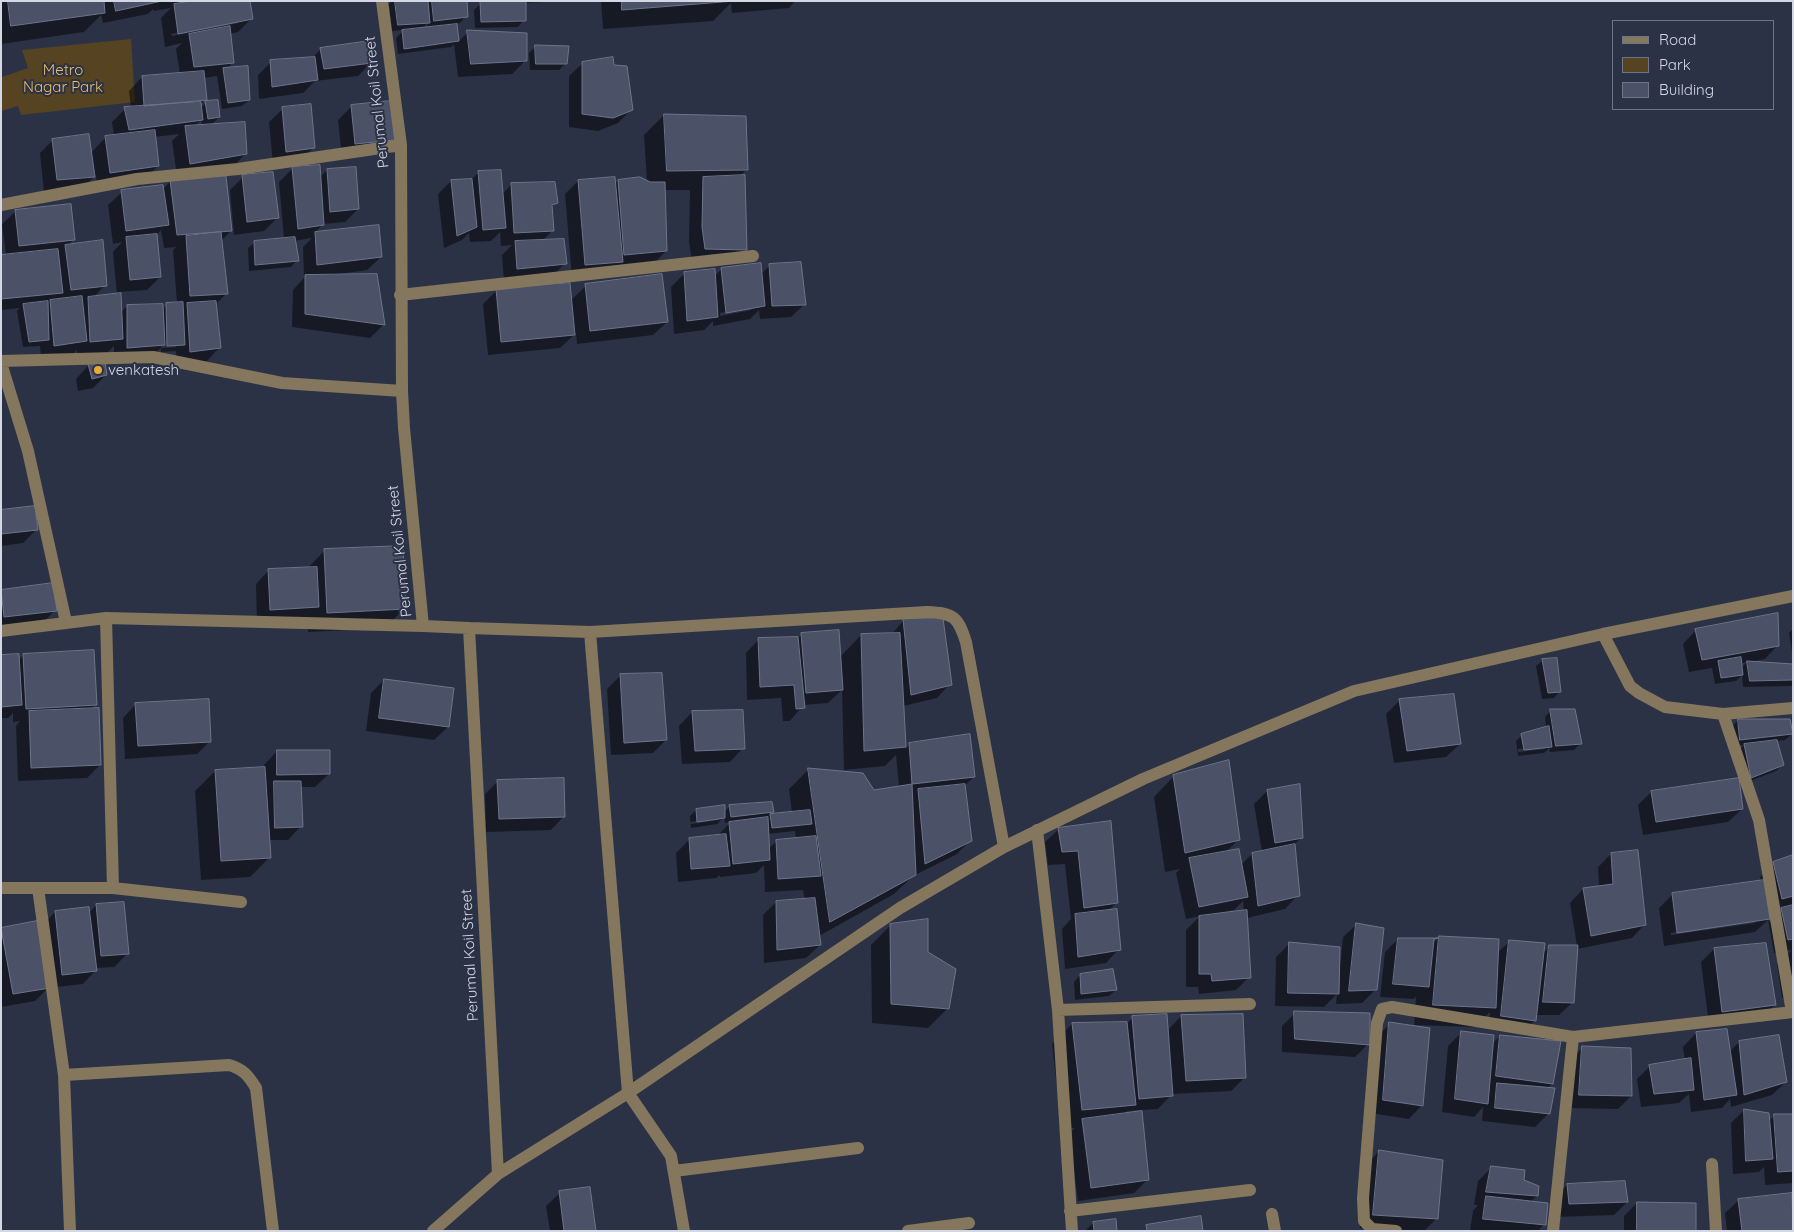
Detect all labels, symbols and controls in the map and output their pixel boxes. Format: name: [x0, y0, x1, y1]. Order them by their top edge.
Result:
legend: [1612, 20, 1774, 110]
text: Road: [1659, 30, 1696, 49]
street label: Perumal Koil Street: [361, 35, 393, 169]
text: Park: [1659, 55, 1691, 74]
park label: Metro Nagar Park: [23, 61, 103, 96]
text: Building: [1659, 80, 1714, 99]
place label: venkatesh: [108, 361, 179, 379]
marker: venkatesh: [92, 364, 104, 376]
street label: Perumal Koil Street: [384, 484, 416, 618]
street label: Perumal Koil Street: [458, 888, 482, 1022]

